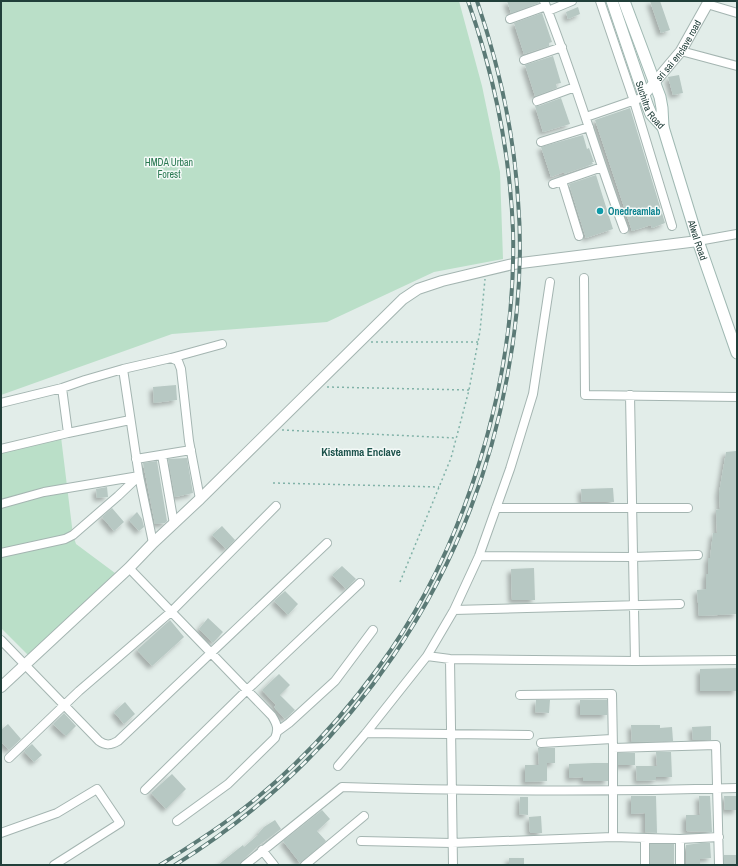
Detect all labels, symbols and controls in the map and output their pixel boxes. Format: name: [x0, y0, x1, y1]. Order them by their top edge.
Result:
street label: sri sai enclave road: [653, 18, 704, 84]
street label: Suchitra Road: [633, 79, 667, 132]
park label: HMDA Urban Forest: [145, 156, 193, 181]
place label: Onedreamlab: [608, 205, 660, 218]
marker: Onedreamlab: [595, 206, 605, 216]
street label: Alwal Road: [685, 217, 710, 262]
district label: Kistamma Enclave: [321, 445, 401, 459]

